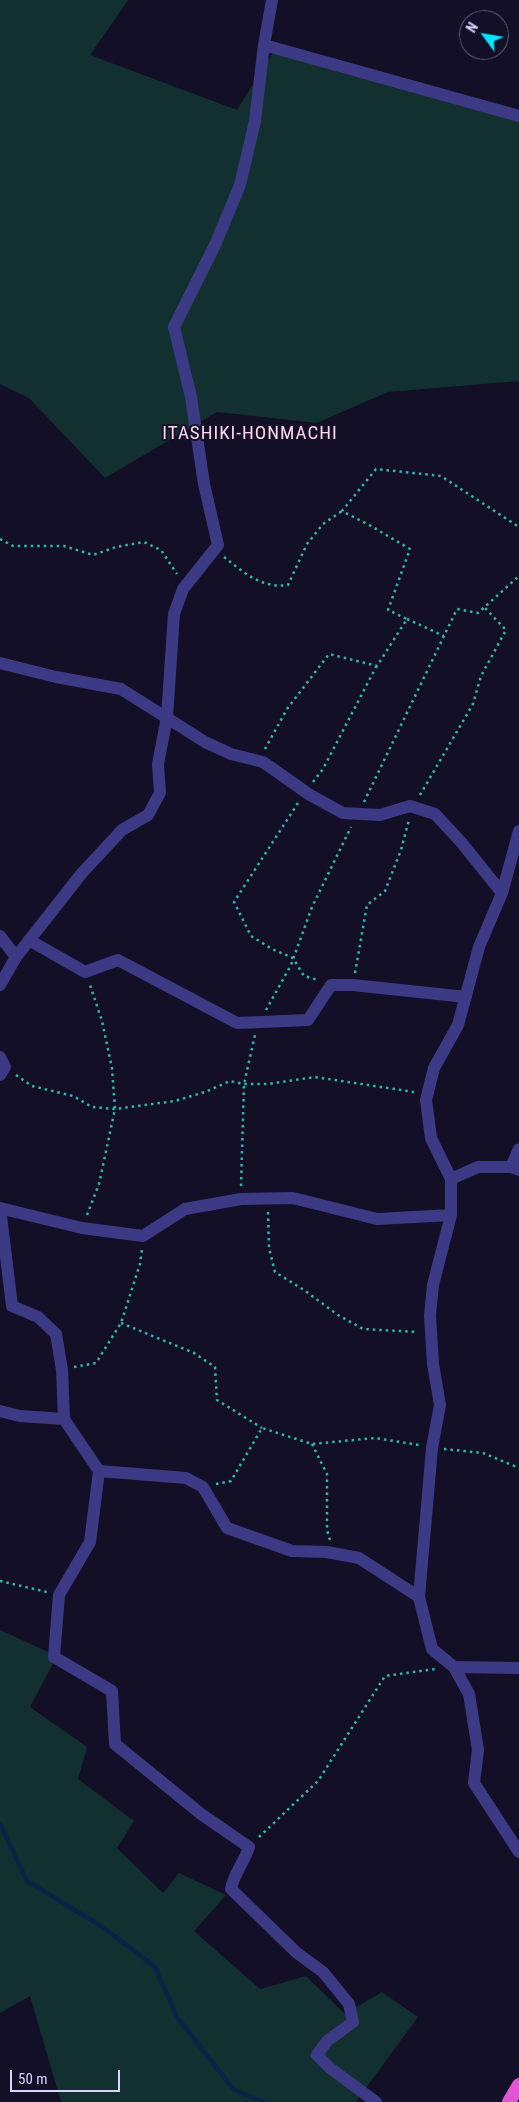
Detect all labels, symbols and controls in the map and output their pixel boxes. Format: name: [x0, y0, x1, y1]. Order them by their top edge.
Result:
north arrow: [459, 10, 509, 60]
text: N: [463, 20, 481, 35]
district label: ITASHIKI-HONMACHI: [160, 423, 340, 445]
scale bar: [12, 2060, 122, 2092]
text: 50 m: [18, 2070, 48, 2088]

